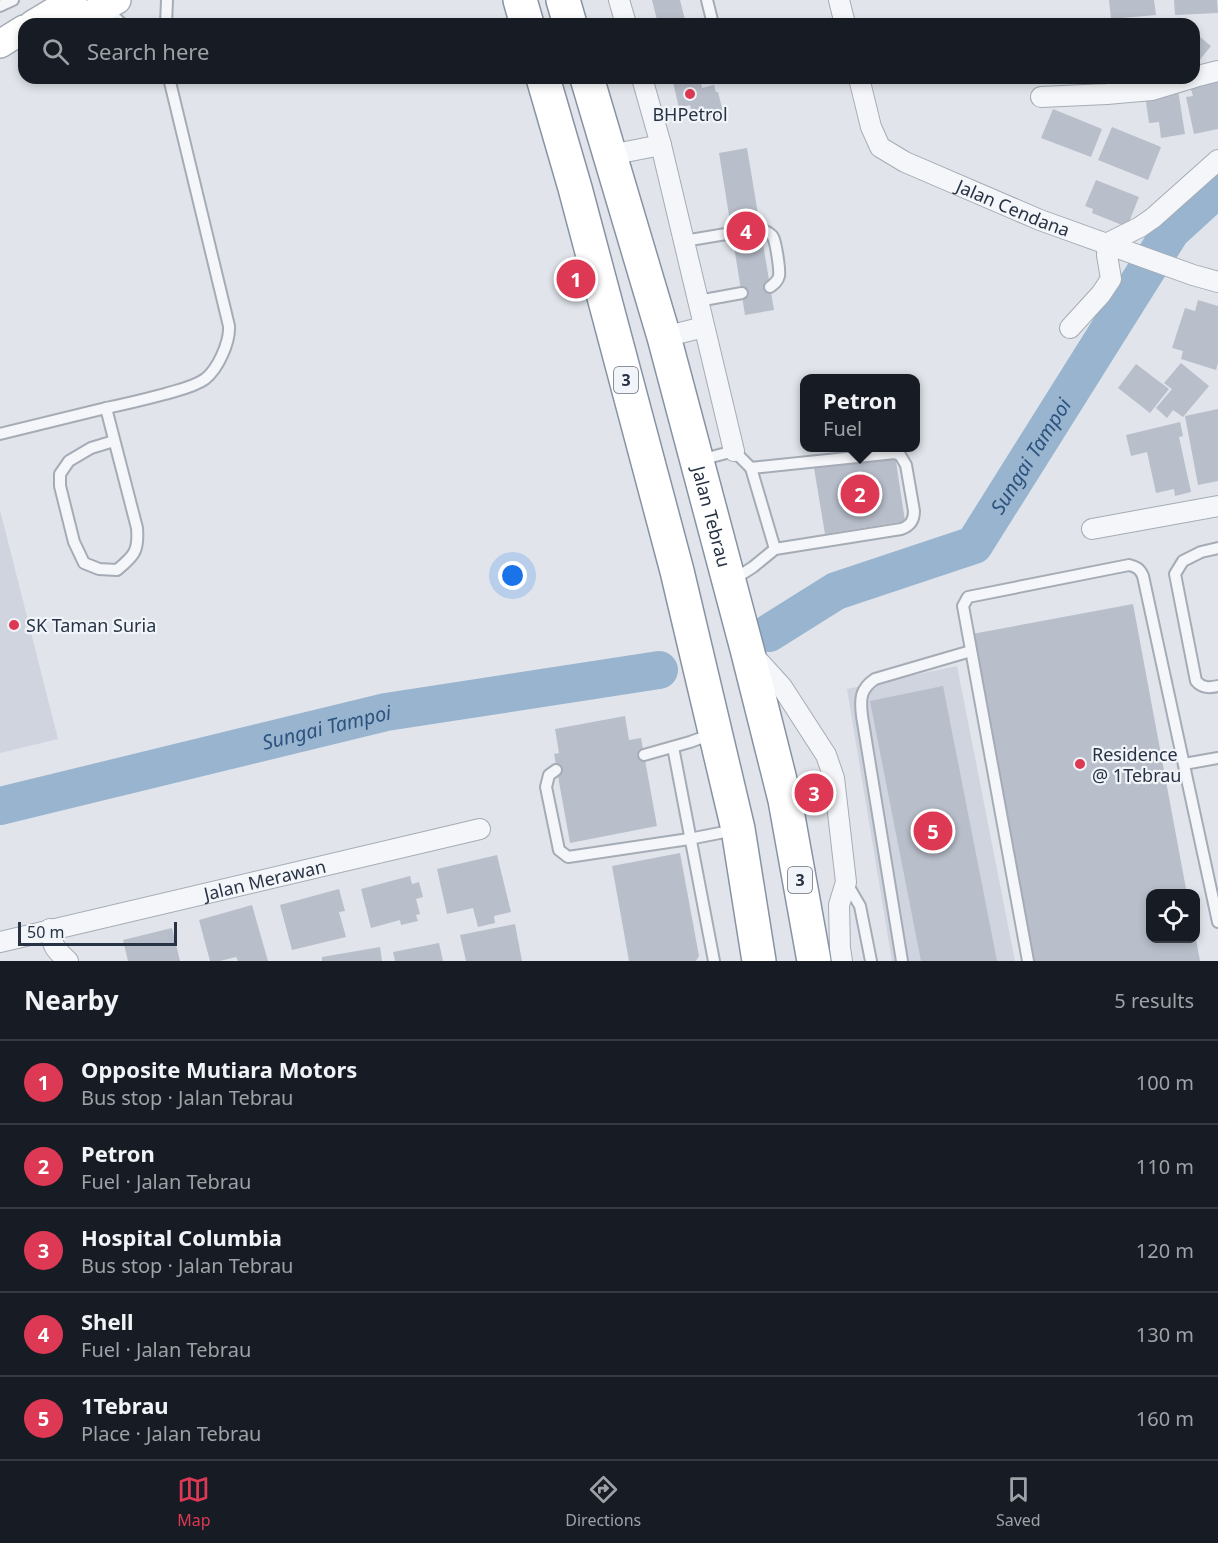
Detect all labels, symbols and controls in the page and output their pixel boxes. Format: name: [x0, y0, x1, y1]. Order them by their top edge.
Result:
search box: [18, 18, 1200, 84]
icon: search: [39, 35, 72, 68]
text: Search here: [87, 36, 209, 66]
marker: BHPetrol: [683, 87, 697, 101]
place label: BHPetrol: [652, 102, 728, 126]
street label: Jalan Cendana: [951, 173, 1073, 242]
pin: 4: [726, 208, 766, 254]
pin: 1: [556, 256, 596, 302]
road number: 3: [614, 367, 638, 393]
popup: [800, 374, 920, 452]
text: Petron: [823, 385, 897, 415]
water label: Sungai Tampoi: [984, 392, 1077, 519]
text: Fuel: [823, 415, 862, 442]
street label: Jalan Tebrau: [686, 461, 737, 570]
pin: 2: [840, 472, 880, 516]
your location: [498, 561, 527, 590]
place label: SK Taman Suria: [26, 613, 156, 637]
marker: SK Taman Suria: [7, 618, 21, 632]
water label: Sungai Tampoi: [259, 698, 394, 755]
place label: Residence @ 1Tebrau: [1092, 742, 1181, 787]
marker: Residence @ 1Tebrau: [1073, 757, 1087, 771]
pin: 3: [794, 770, 834, 816]
pin: 5: [914, 808, 952, 854]
street label: Jalan Merawan: [199, 854, 328, 906]
road number: 3: [788, 867, 812, 893]
map controls: [1146, 889, 1200, 943]
button: locate: [1146, 889, 1200, 943]
scale bar: [18, 919, 177, 947]
text: 50 m: [27, 921, 64, 943]
text: Nearby: [24, 982, 119, 1018]
text: 5 results: [1114, 987, 1194, 1014]
text: Opposite Mutiara Motors: [81, 1054, 357, 1084]
text: 1: [38, 1069, 49, 1096]
text: 100 m: [1136, 1069, 1194, 1096]
text: Bus stop · Jalan Tebrau: [81, 1084, 293, 1111]
text: Petron: [81, 1138, 155, 1168]
text: 2: [38, 1153, 49, 1180]
text: 110 m: [1136, 1153, 1194, 1180]
text: Fuel · Jalan Tebrau: [81, 1168, 251, 1195]
text: Hospital Columbia: [81, 1222, 282, 1252]
text: 3: [38, 1237, 49, 1264]
text: 120 m: [1136, 1237, 1194, 1264]
text: Bus stop · Jalan Tebrau: [81, 1252, 293, 1279]
text: Shell: [81, 1306, 134, 1336]
text: 4: [38, 1321, 49, 1348]
text: 130 m: [1136, 1321, 1194, 1348]
text: Fuel · Jalan Tebrau: [81, 1336, 251, 1363]
text: 1Tebrau: [81, 1390, 169, 1420]
text: 5: [38, 1405, 49, 1432]
text: 160 m: [1136, 1405, 1194, 1432]
text: Place · Jalan Tebrau: [81, 1420, 261, 1447]
tab: Map: [177, 1473, 211, 1531]
tab: Directions: [565, 1473, 641, 1531]
tab: Saved: [996, 1473, 1041, 1531]

